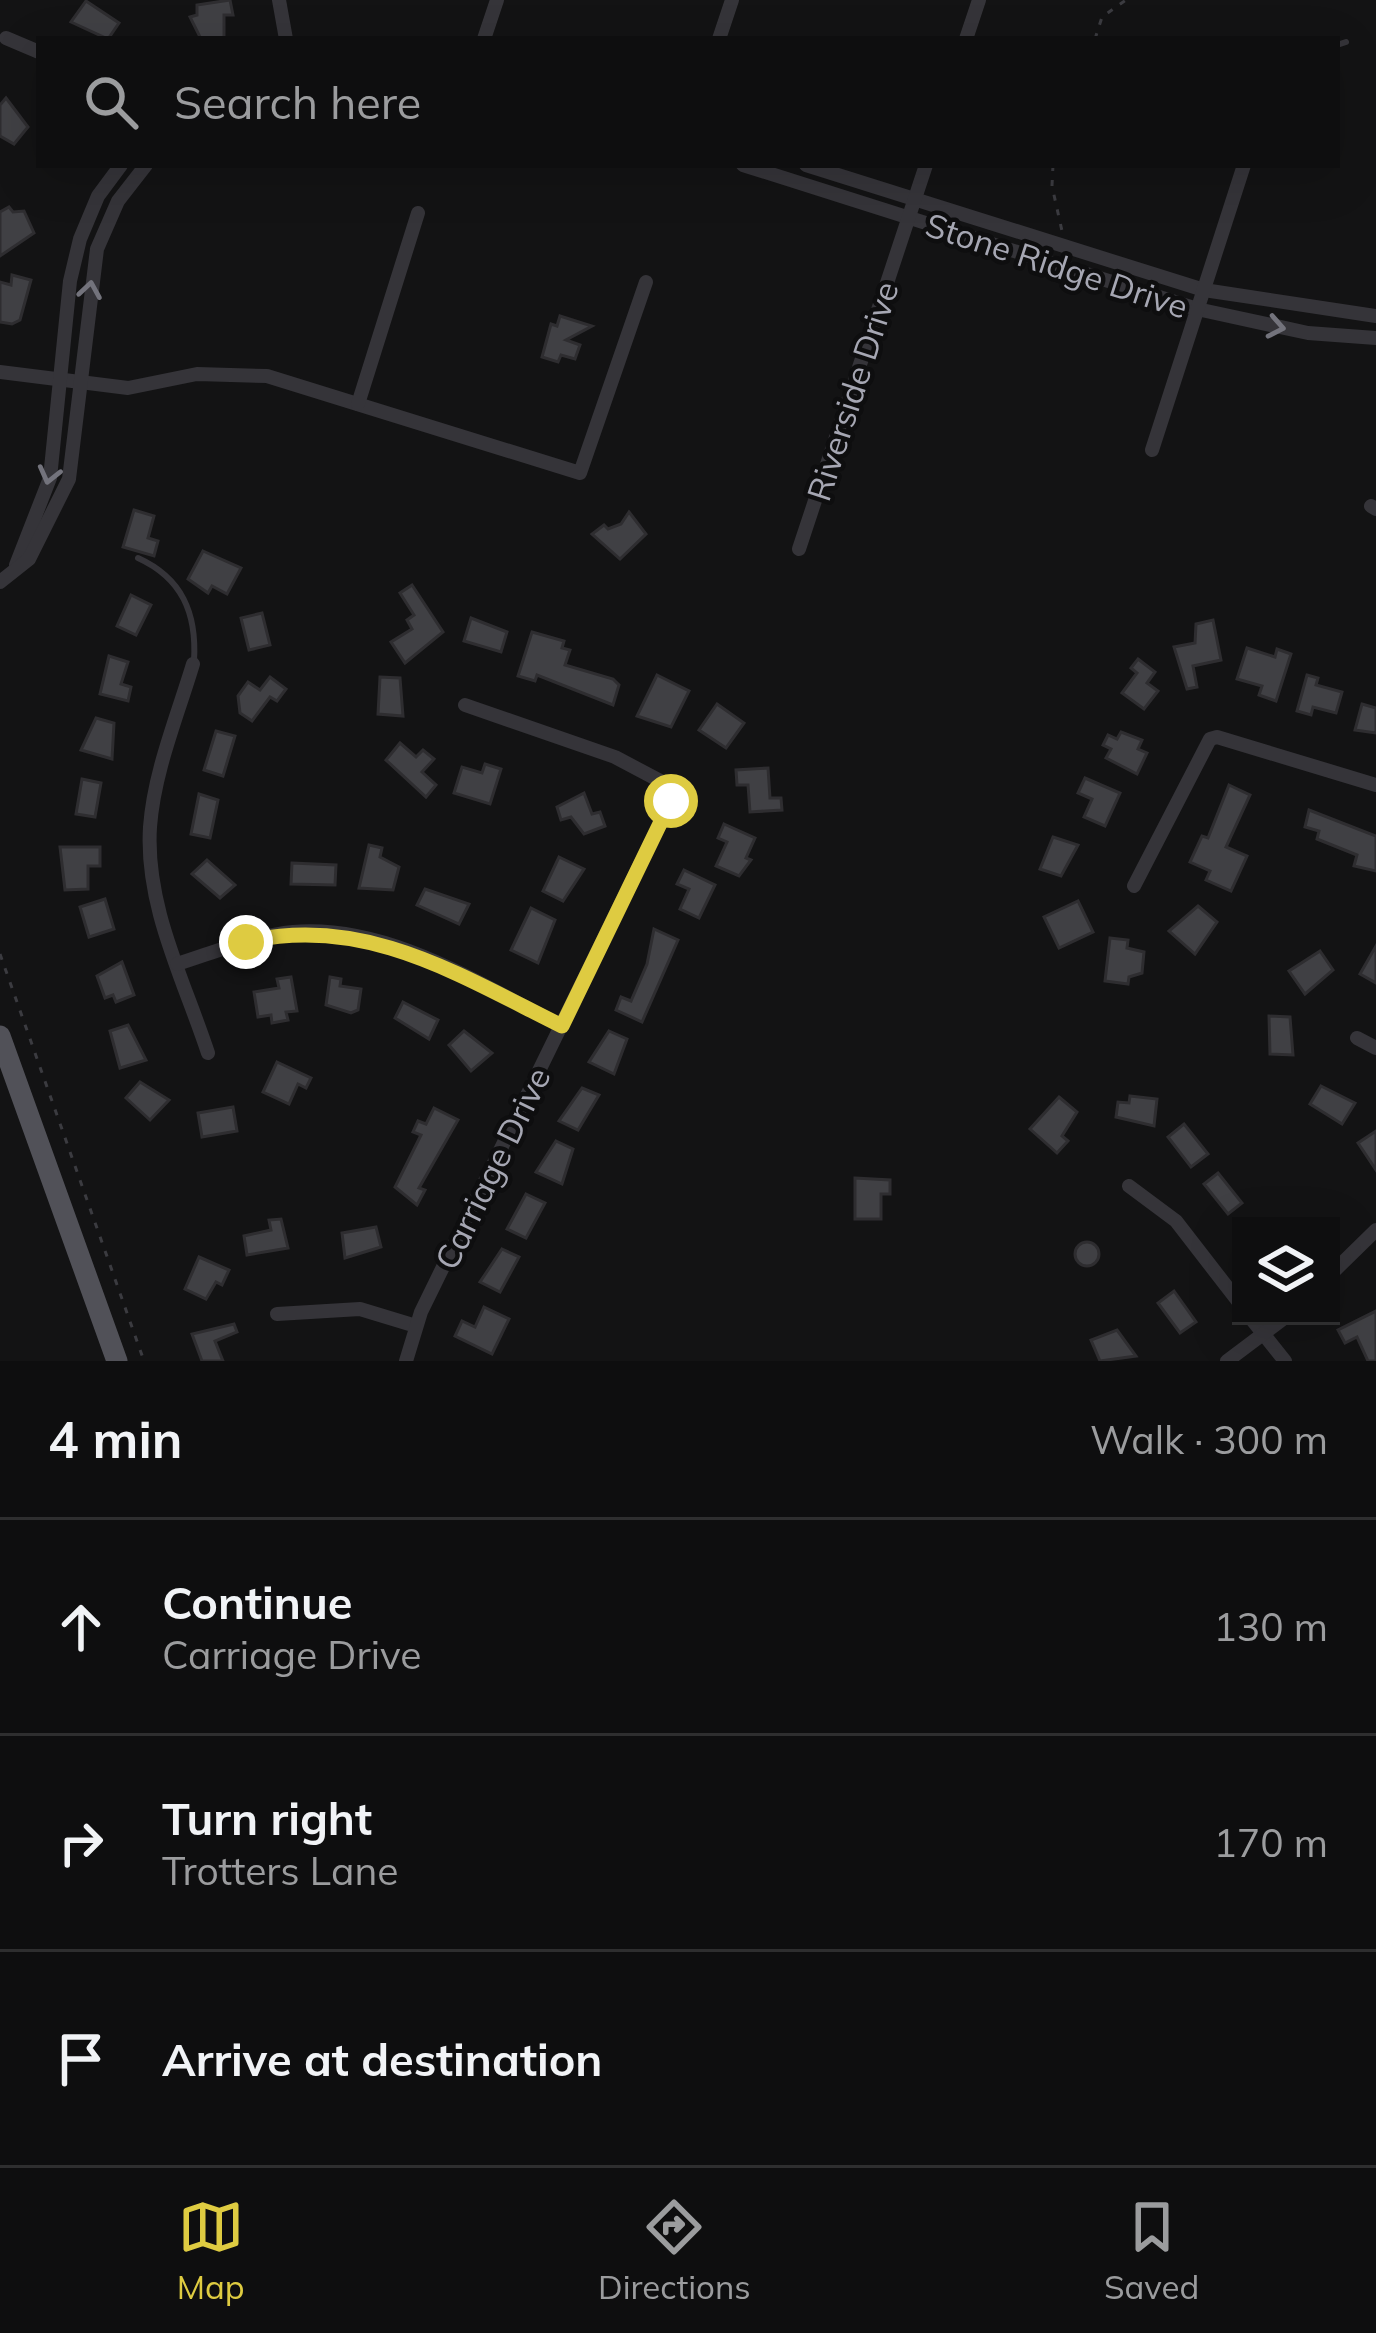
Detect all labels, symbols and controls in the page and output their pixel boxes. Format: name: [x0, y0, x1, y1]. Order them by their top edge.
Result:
search box: [36, 36, 1340, 168]
icon: search: [78, 69, 144, 135]
text: Search here: [174, 74, 421, 130]
street label: Stone Ridge Drive: [921, 203, 1193, 327]
street label: Riverside Drive: [797, 276, 907, 506]
one-way arrow: [76, 280, 102, 299]
one-way arrow: [1266, 313, 1286, 339]
one-way arrow: [38, 465, 63, 485]
route start: [644, 774, 698, 828]
route end: [219, 915, 273, 969]
street label: Carriage Drive: [425, 1060, 559, 1276]
map controls: [1232, 1217, 1340, 1325]
button: layers: [1232, 1217, 1340, 1325]
text: 4 min: [48, 1407, 183, 1471]
text: Walk · 300 m: [1090, 1415, 1328, 1464]
text: Continue: [162, 1574, 352, 1630]
icon: ahead: [48, 1594, 114, 1660]
text: 130 m: [1213, 1602, 1328, 1651]
text: Carriage Drive: [162, 1630, 422, 1679]
text: Turn right: [162, 1790, 372, 1846]
icon: right: [48, 1810, 114, 1876]
text: 170 m: [1213, 1818, 1328, 1867]
text: Trotters Lane: [162, 1846, 399, 1895]
icon: arrive: [48, 2026, 114, 2092]
text: Arrive at destination: [162, 2031, 602, 2087]
tab: Map: [177, 2194, 245, 2307]
tab: Directions: [598, 2194, 751, 2307]
tab: Saved: [1104, 2194, 1199, 2307]

